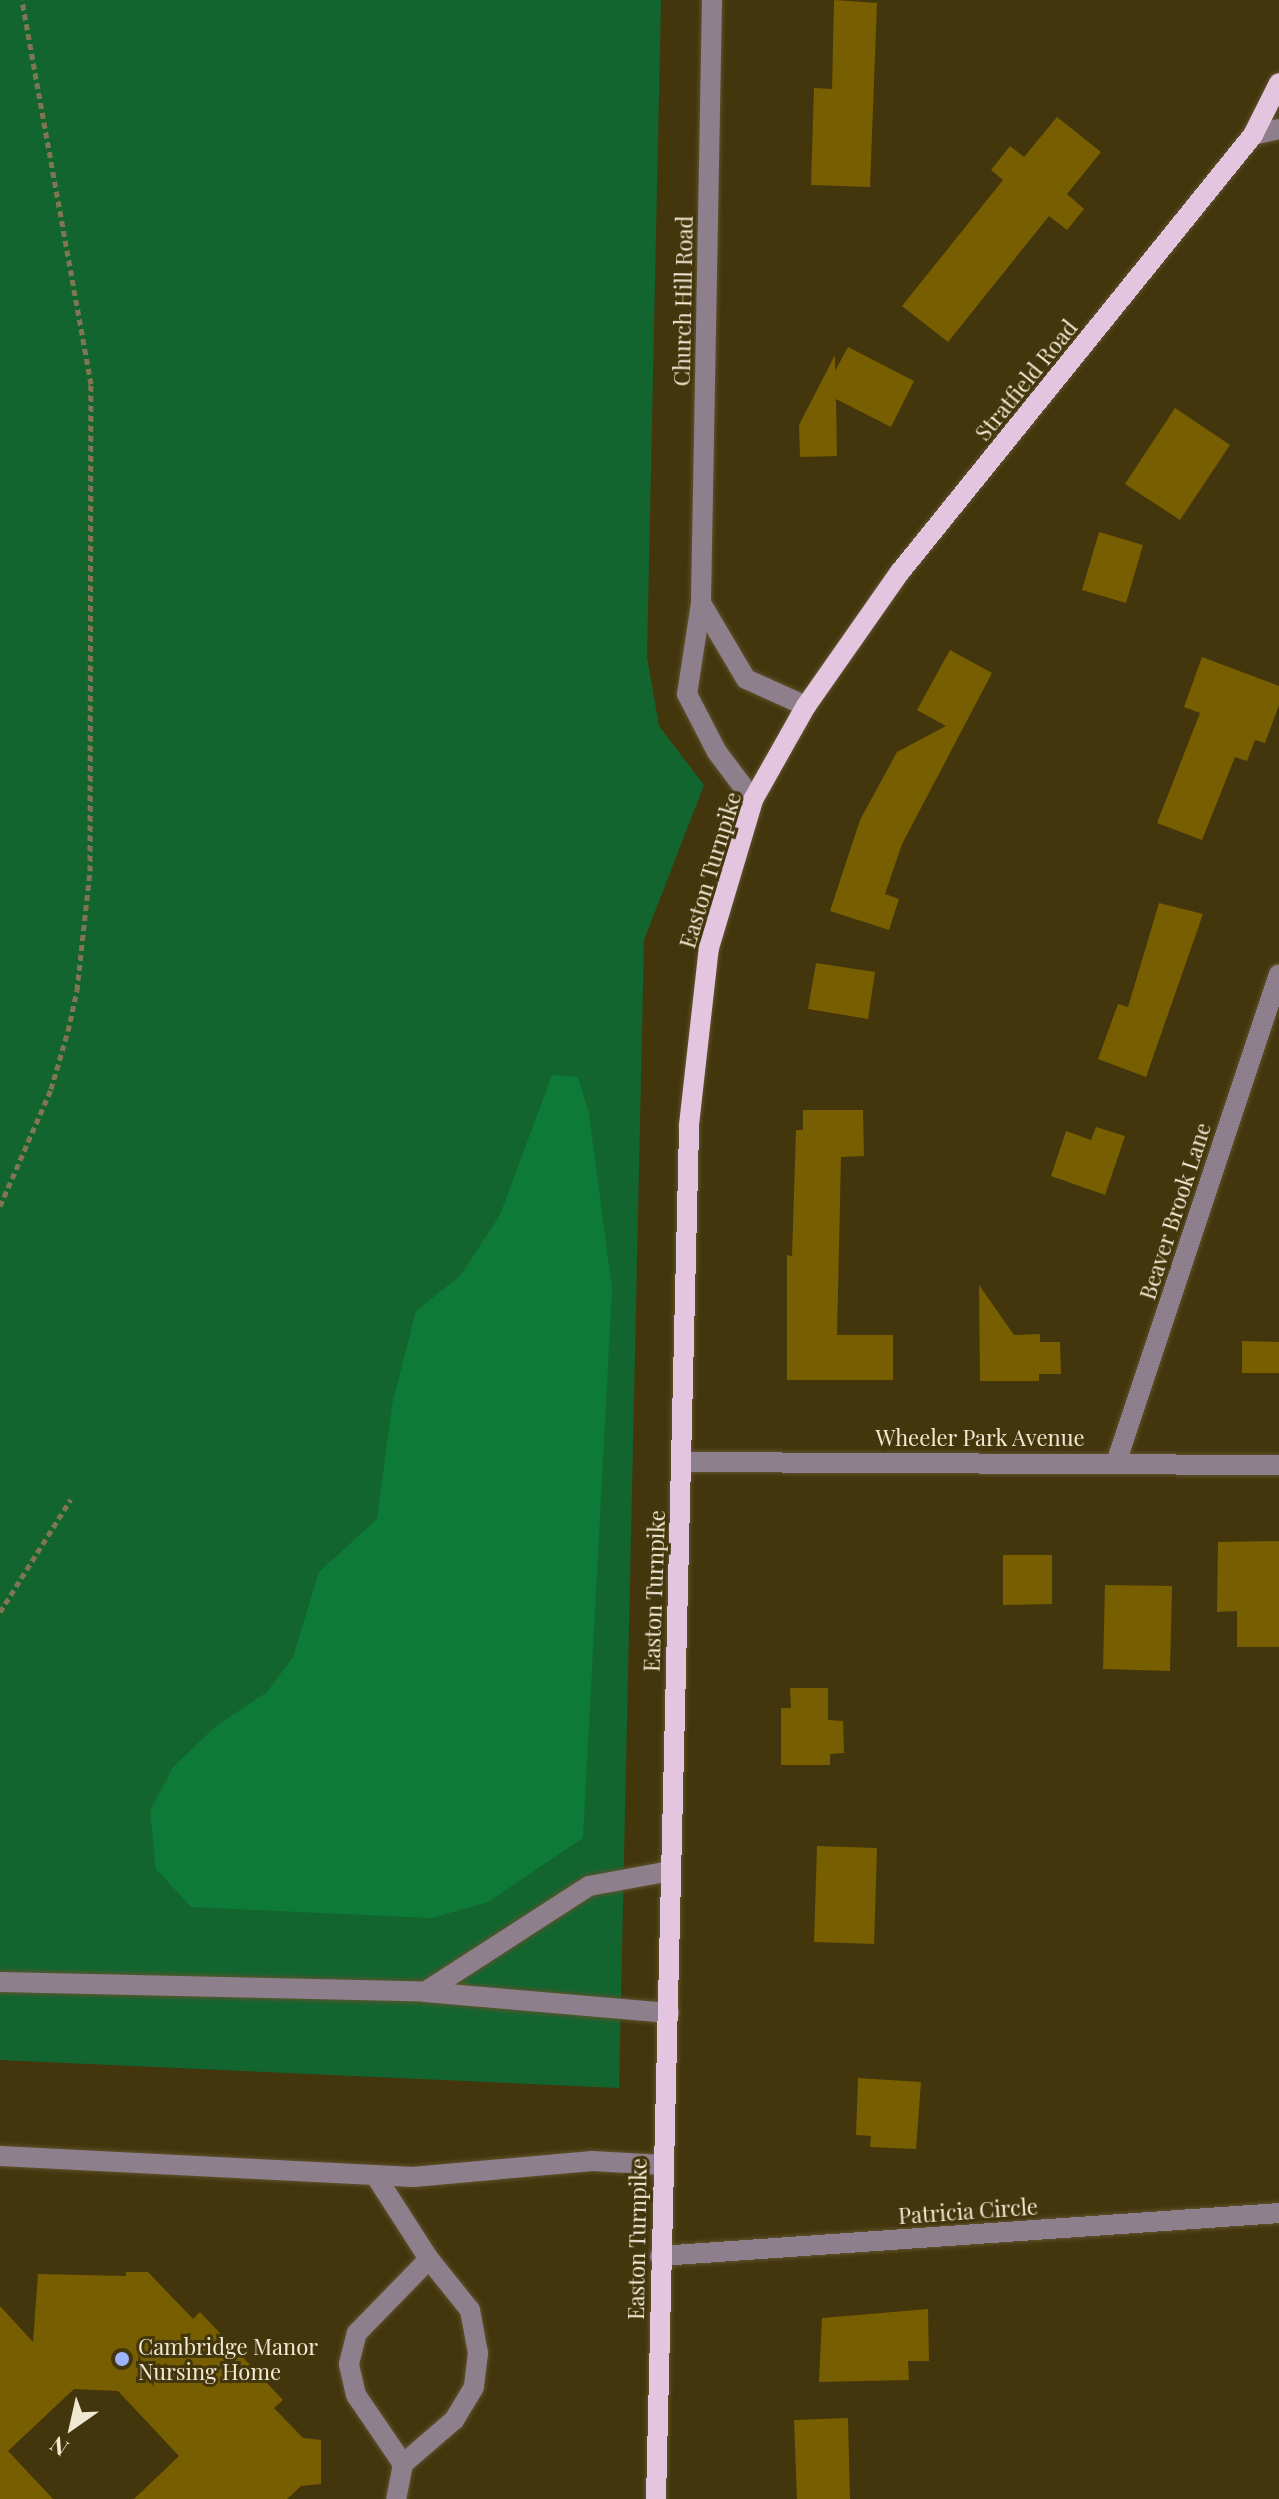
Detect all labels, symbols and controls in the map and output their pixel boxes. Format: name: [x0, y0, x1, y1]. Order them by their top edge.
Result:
street label: Church Hill Road: [668, 216, 698, 386]
street label: Stratfield Road: [969, 314, 1083, 446]
street label: Easton Turnpike: [674, 789, 746, 951]
street label: Beaver Brook Lane: [1134, 1119, 1216, 1303]
street label: Wheeler Park Avenue: [875, 1425, 1085, 1451]
street label: Easton Turnpike: [638, 1509, 670, 1673]
street label: Easton Turnpike: [622, 2158, 652, 2320]
street label: Patricia Circle: [897, 2193, 1039, 2229]
place label: Cambridge Manor Nursing Home: [138, 2333, 318, 2384]
marker: Cambridge Manor Nursing Home: [113, 2350, 131, 2368]
north arrow: [32, 2387, 112, 2467]
text: N: [44, 2430, 74, 2464]

